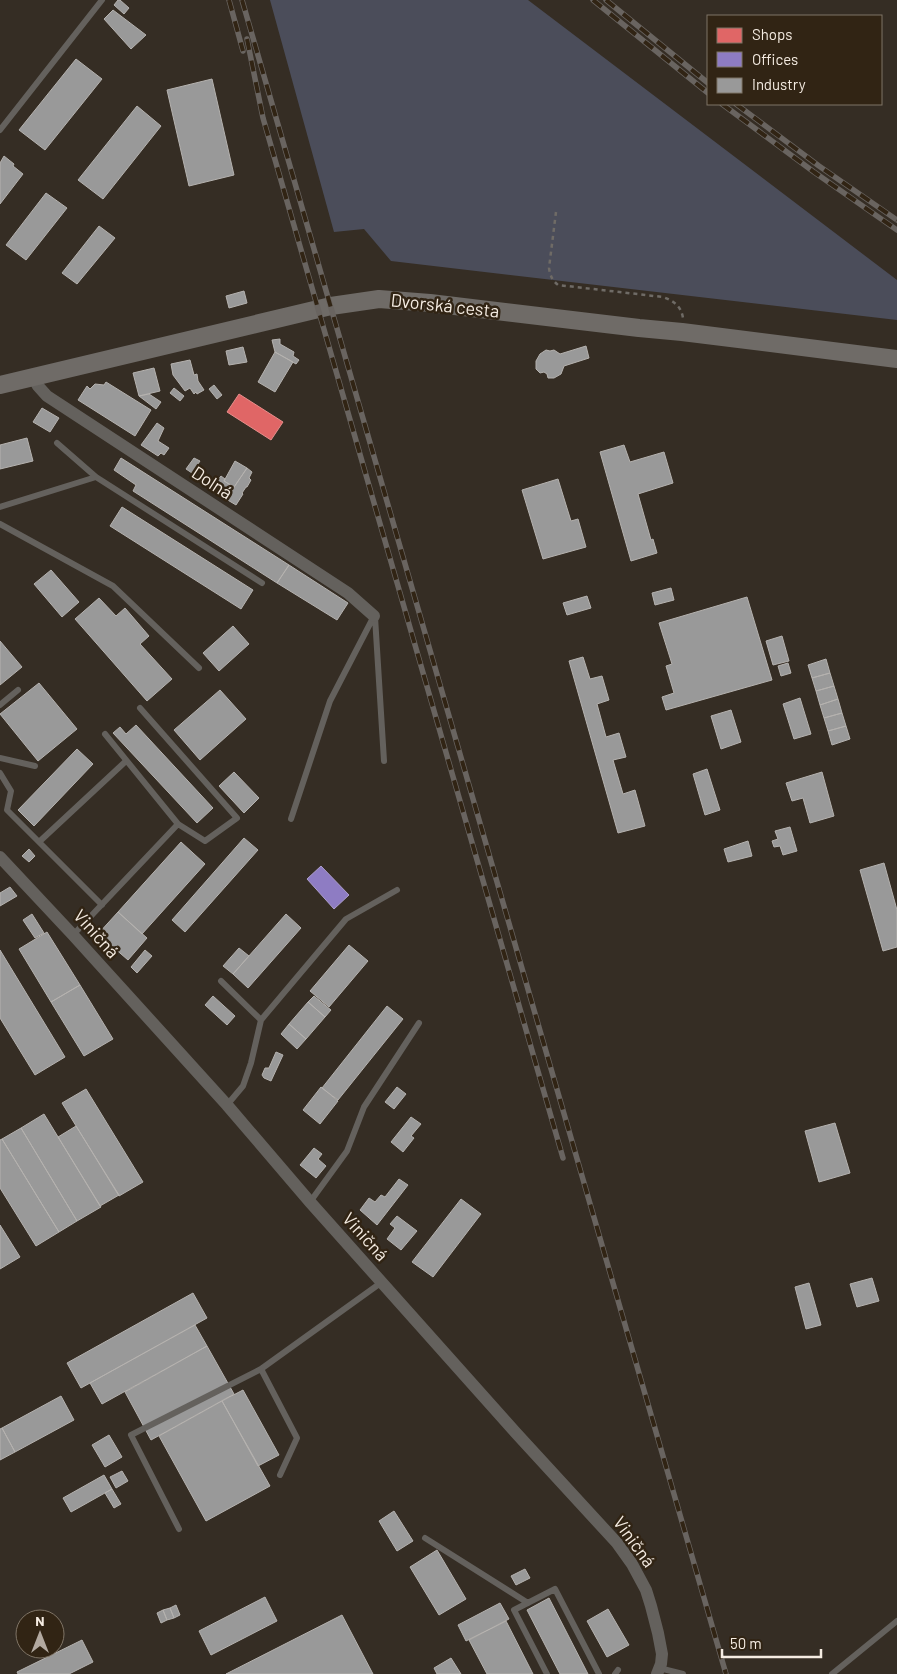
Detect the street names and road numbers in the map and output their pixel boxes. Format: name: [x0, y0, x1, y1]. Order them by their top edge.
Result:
street label: Dvorská cesta: [390, 288, 500, 322]
street label: Dolná: [188, 461, 237, 503]
street label: Viničná: [69, 905, 124, 962]
street label: Viničná: [338, 1208, 393, 1265]
street label: Viničná: [609, 1512, 661, 1571]

